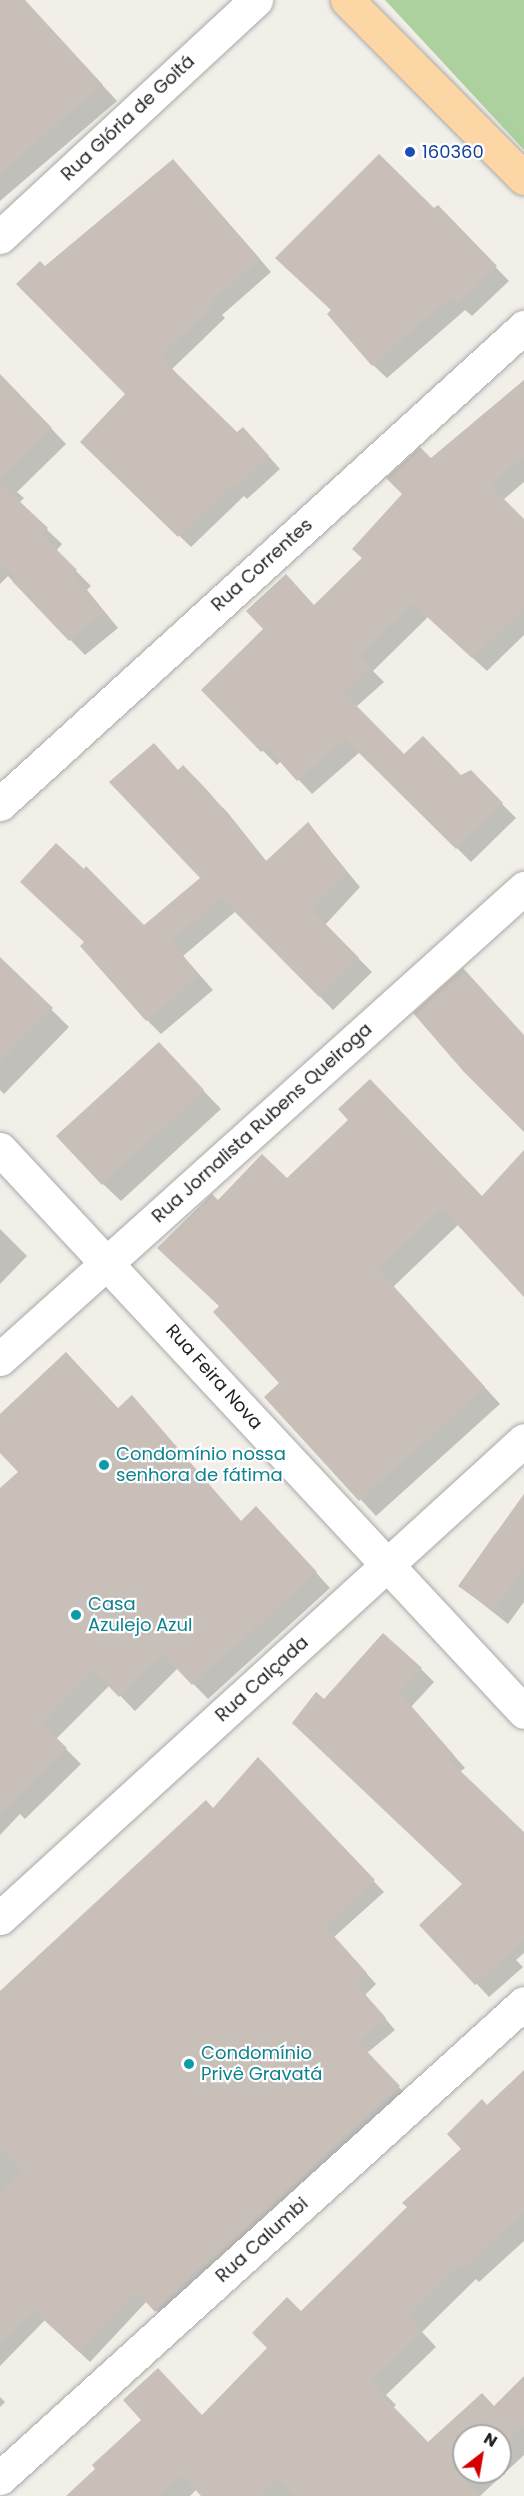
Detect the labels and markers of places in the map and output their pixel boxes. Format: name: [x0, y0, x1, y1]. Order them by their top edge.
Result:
place label: 160360: [422, 141, 484, 163]
marker: 160360: [403, 145, 417, 159]
place label: Condomínio nossa senhora de fátima: [116, 1444, 286, 1486]
marker: Condomínio nossa senhora de fátima: [97, 1458, 111, 1472]
place label: Casa Azulejo Azul: [88, 1594, 192, 1636]
marker: Casa Azulejo Azul: [69, 1608, 83, 1622]
place label: Condomínio Privê Gravatá: [201, 2043, 322, 2086]
marker: Condomínio Privê Gravatá: [182, 2057, 196, 2071]

